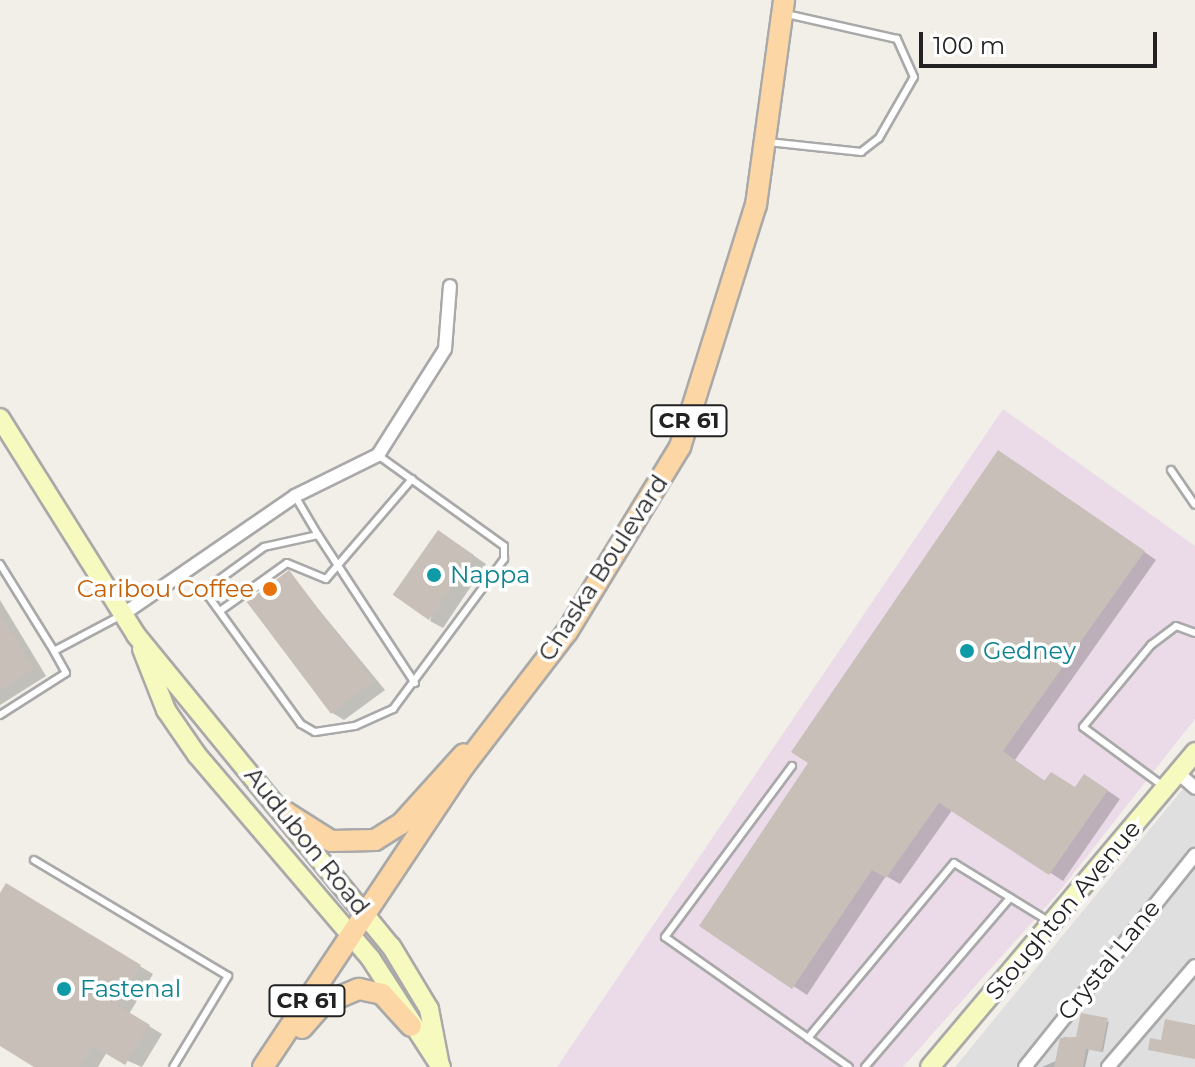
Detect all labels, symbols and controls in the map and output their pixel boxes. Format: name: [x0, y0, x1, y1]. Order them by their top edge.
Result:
scale bar: [923, 16, 1161, 66]
text: 100 m: [933, 31, 1005, 60]
road number: CR 61: [649, 403, 729, 439]
street label: Chaska Boulevard: [532, 470, 674, 666]
place label: Nappa: [450, 561, 530, 589]
marker: Nappa: [425, 566, 443, 584]
place label: Caribou Coffee: [77, 575, 254, 603]
marker: Caribou Coffee: [261, 580, 279, 598]
place label: Gedney: [983, 637, 1076, 665]
marker: Gedney: [958, 642, 976, 660]
street label: Audubon Road: [239, 761, 375, 921]
street label: Stoughton Avenue: [980, 814, 1146, 1006]
street label: Crystal Lane: [1052, 894, 1166, 1026]
place label: Fastenal: [80, 975, 181, 1003]
marker: Fastenal: [55, 980, 73, 998]
road number: CR 61: [267, 983, 347, 1019]

